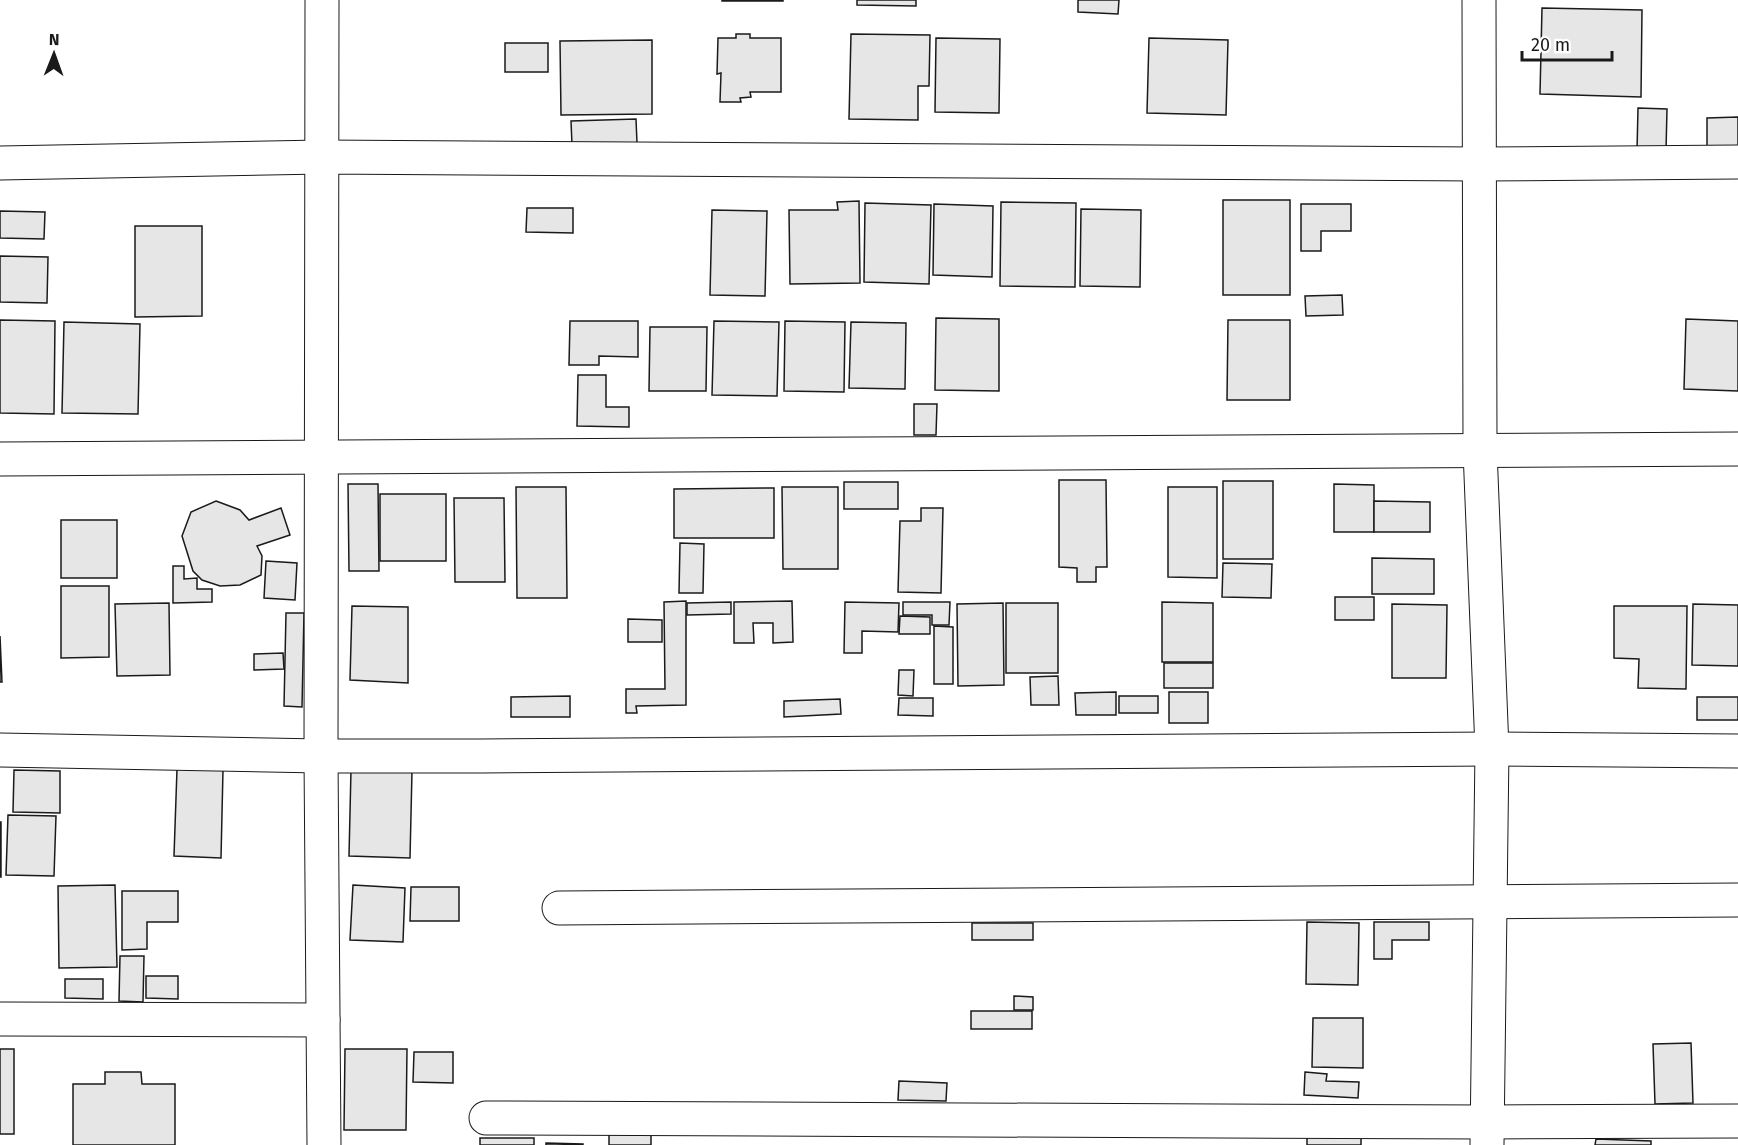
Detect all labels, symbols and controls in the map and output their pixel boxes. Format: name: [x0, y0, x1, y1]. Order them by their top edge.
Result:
north arrow: [24, 24, 84, 84]
scale bar: [1522, 24, 1612, 62]
text: N: [49, 30, 60, 49]
text: 20 m: [1531, 34, 1570, 56]

